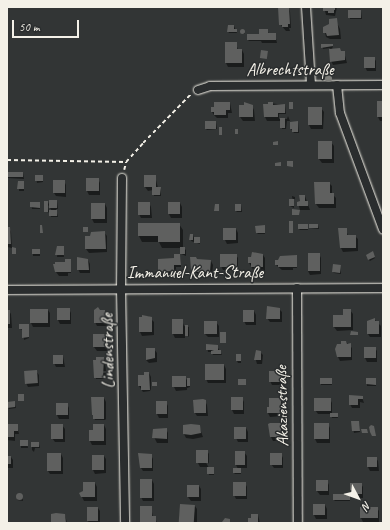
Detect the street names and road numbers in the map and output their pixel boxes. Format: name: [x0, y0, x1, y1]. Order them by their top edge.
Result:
street label: Albrechtstraße: [246, 60, 334, 80]
street label: Immanuel-Kant-Straße: [127, 263, 263, 283]
street label: Lindenstraße: [97, 313, 119, 389]
street label: Akazienstraße: [271, 365, 293, 447]

